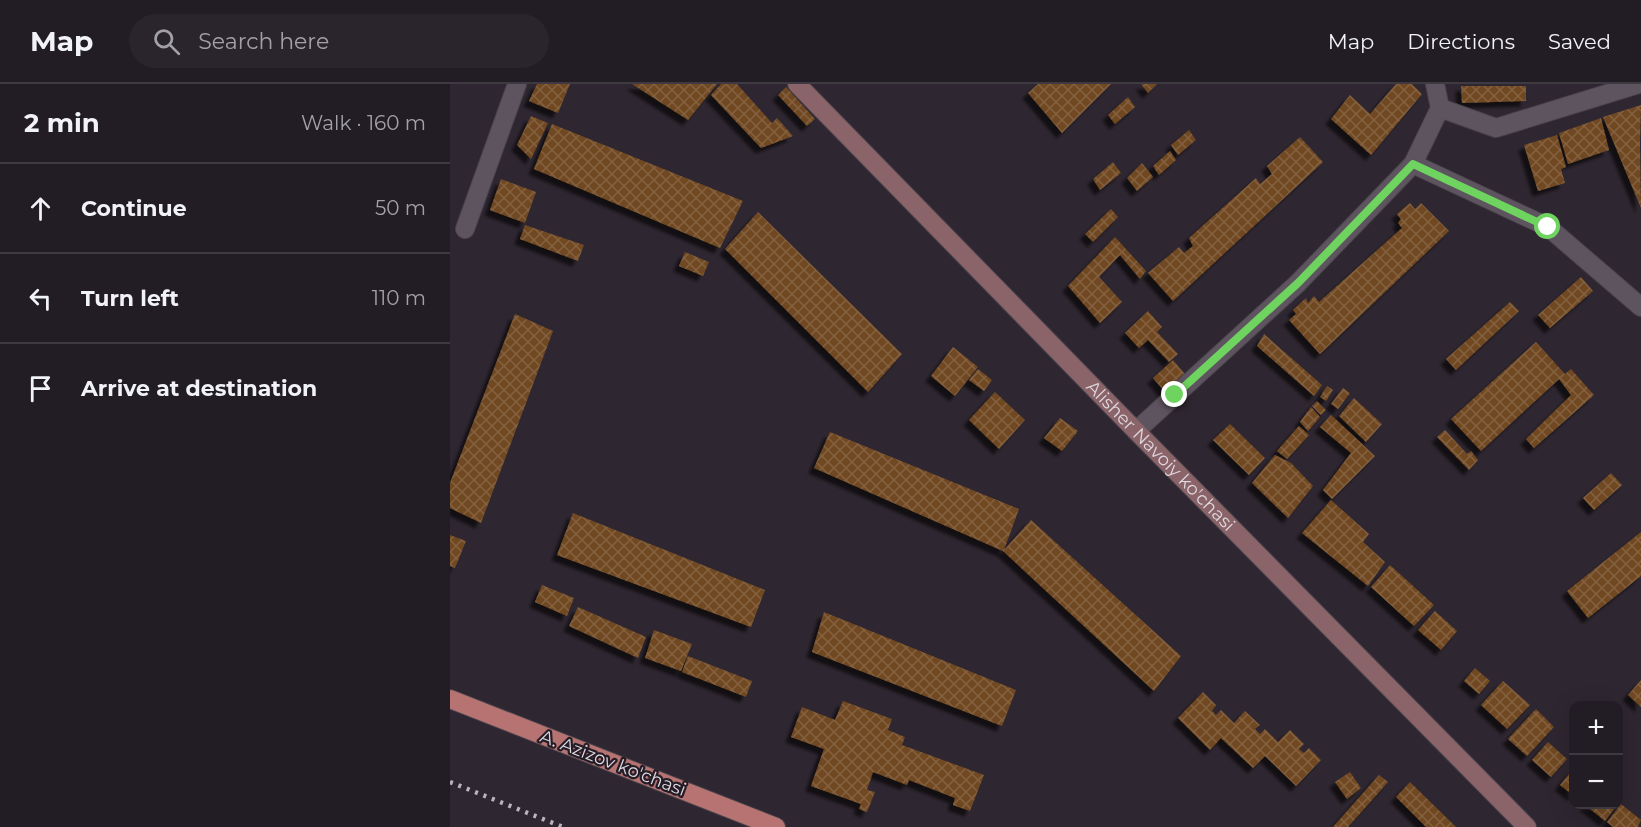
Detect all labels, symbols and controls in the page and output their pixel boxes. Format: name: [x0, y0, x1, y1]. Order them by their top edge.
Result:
search box: [129, 14, 549, 68]
text: Map: [30, 24, 93, 58]
icon: search: [150, 25, 183, 58]
text: Search here: [198, 28, 329, 55]
text: Map: [1328, 29, 1374, 54]
text: Directions: [1407, 29, 1515, 54]
text: Saved: [1548, 29, 1611, 54]
text: 2 min: [24, 107, 100, 139]
text: Walk · 160 m: [301, 111, 426, 135]
icon: ahead: [24, 192, 57, 225]
text: Continue: [81, 195, 187, 222]
text: 50 m: [375, 196, 426, 220]
route start: [1534, 213, 1560, 239]
icon: left: [24, 282, 57, 315]
text: Turn left: [81, 285, 179, 312]
text: 110 m: [372, 286, 426, 310]
icon: arrive: [24, 372, 57, 405]
text: Arrive at destination: [81, 375, 317, 402]
street label: Alisher Navoiy ko'chasi: [1082, 376, 1240, 536]
route end: [1161, 381, 1187, 407]
map controls: [1569, 701, 1623, 809]
button: +: [1569, 701, 1623, 755]
street label: A. Azizov ko'chasi: [537, 725, 689, 801]
button: −: [1569, 755, 1623, 809]

